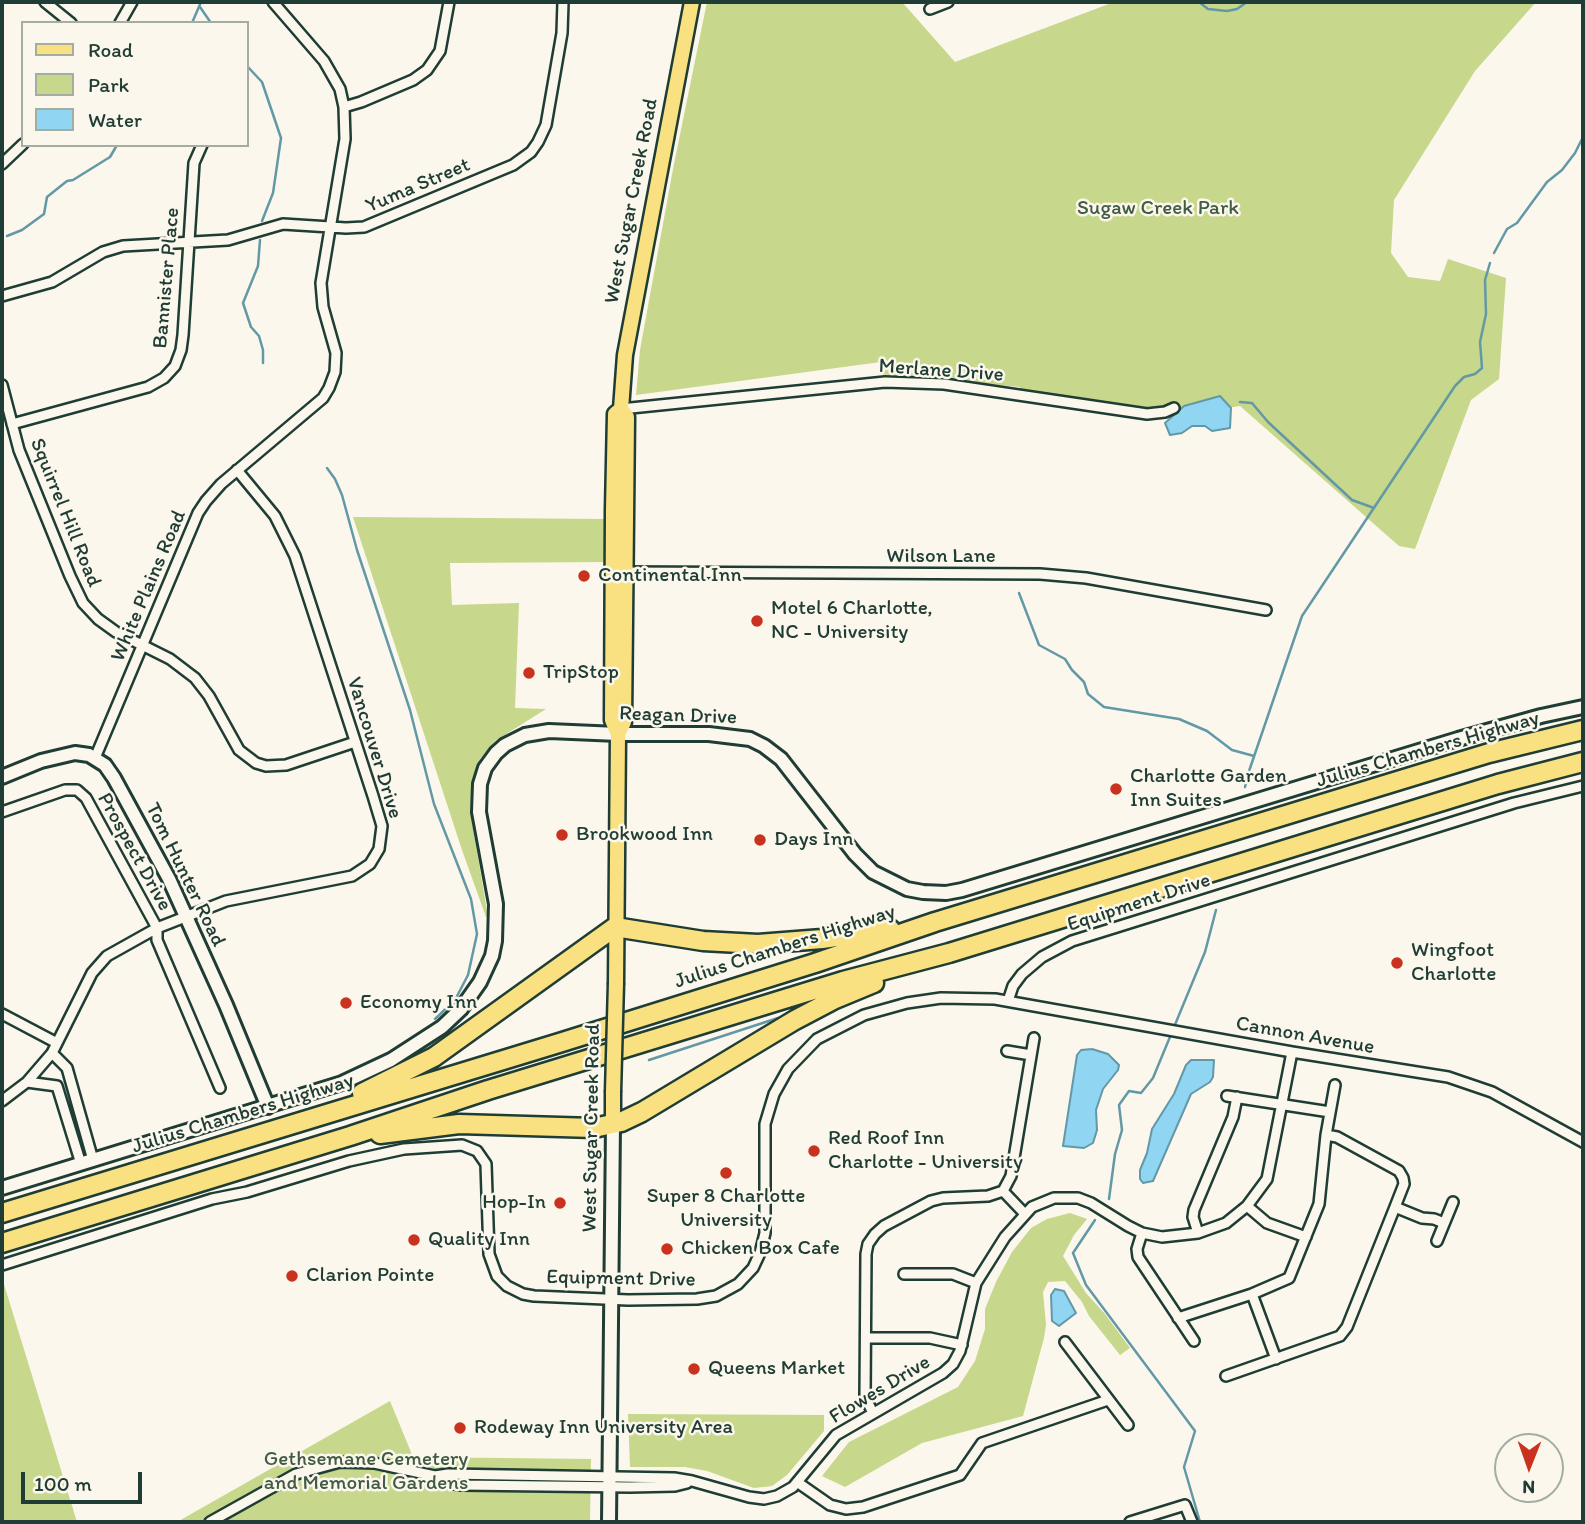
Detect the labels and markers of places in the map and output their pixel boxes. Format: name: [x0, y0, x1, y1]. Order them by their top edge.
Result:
place label: Continental Inn: [598, 563, 742, 589]
marker: Continental Inn: [576, 568, 592, 584]
place label: Motel 6 Charlotte, NC - University: [771, 596, 933, 646]
marker: Motel 6 Charlotte, NC - University: [749, 613, 765, 629]
place label: TripStop: [543, 660, 619, 686]
marker: TripStop: [521, 665, 537, 681]
place label: Charlotte Garden Inn Suites: [1130, 764, 1287, 814]
marker: Charlotte Garden Inn Suites: [1108, 781, 1124, 797]
place label: Brookwood Inn: [576, 822, 713, 848]
marker: Brookwood Inn: [554, 827, 570, 843]
place label: Days Inn: [774, 827, 853, 853]
marker: Days Inn: [752, 832, 768, 848]
place label: Wingfoot Charlotte: [1411, 938, 1496, 988]
marker: Wingfoot Charlotte: [1389, 955, 1405, 971]
place label: Economy Inn: [360, 990, 477, 1016]
marker: Economy Inn: [338, 995, 354, 1011]
place label: Red Roof Inn Charlotte - University: [828, 1126, 1023, 1176]
marker: Red Roof Inn Charlotte - University: [806, 1143, 822, 1159]
marker: Super 8 Charlotte University: [718, 1165, 734, 1181]
place label: Super 8 Charlotte University: [647, 1184, 805, 1234]
place label: Hop-In: [482, 1190, 546, 1216]
marker: Hop-In: [552, 1195, 568, 1211]
place label: Quality Inn: [428, 1227, 530, 1253]
marker: Quality Inn: [406, 1232, 422, 1248]
place label: Chicken Box Cafe: [681, 1236, 840, 1262]
marker: Chicken Box Cafe: [659, 1241, 675, 1257]
place label: Clarion Pointe: [306, 1263, 434, 1289]
marker: Clarion Pointe: [284, 1268, 300, 1284]
place label: Queens Market: [708, 1356, 845, 1382]
marker: Queens Market: [686, 1361, 702, 1377]
place label: Rodeway Inn University Area: [474, 1415, 733, 1441]
marker: Rodeway Inn University Area: [452, 1420, 468, 1436]

